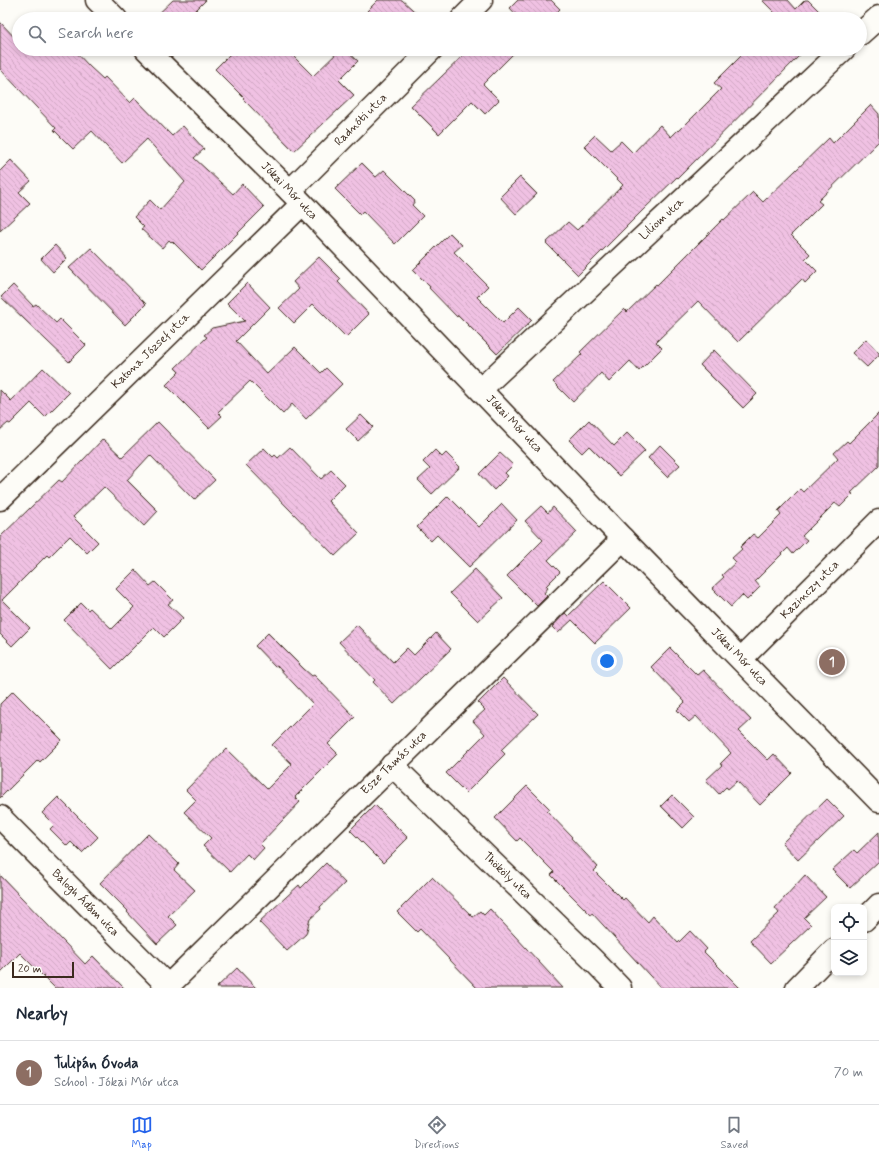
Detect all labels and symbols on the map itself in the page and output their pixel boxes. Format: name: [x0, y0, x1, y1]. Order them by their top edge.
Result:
street label: Radnóti utca: [331, 90, 391, 150]
street label: Jókai Mór utca: [257, 159, 321, 224]
street label: Liliom utca: [636, 194, 688, 244]
street label: Katona József utca: [108, 309, 194, 393]
street label: Jókai Mór utca: [482, 392, 546, 457]
street label: Kazinczy utca: [777, 557, 843, 623]
street label: Jókai Mór utca: [707, 625, 771, 690]
pin: 1: [819, 647, 845, 677]
your location: [597, 651, 617, 671]
street label: Esze Tamás utca: [358, 727, 430, 798]
street label: Thököly utca: [479, 849, 535, 903]
street label: Balogh Ádám utca: [48, 866, 122, 940]
scale bar: [12, 960, 74, 979]

